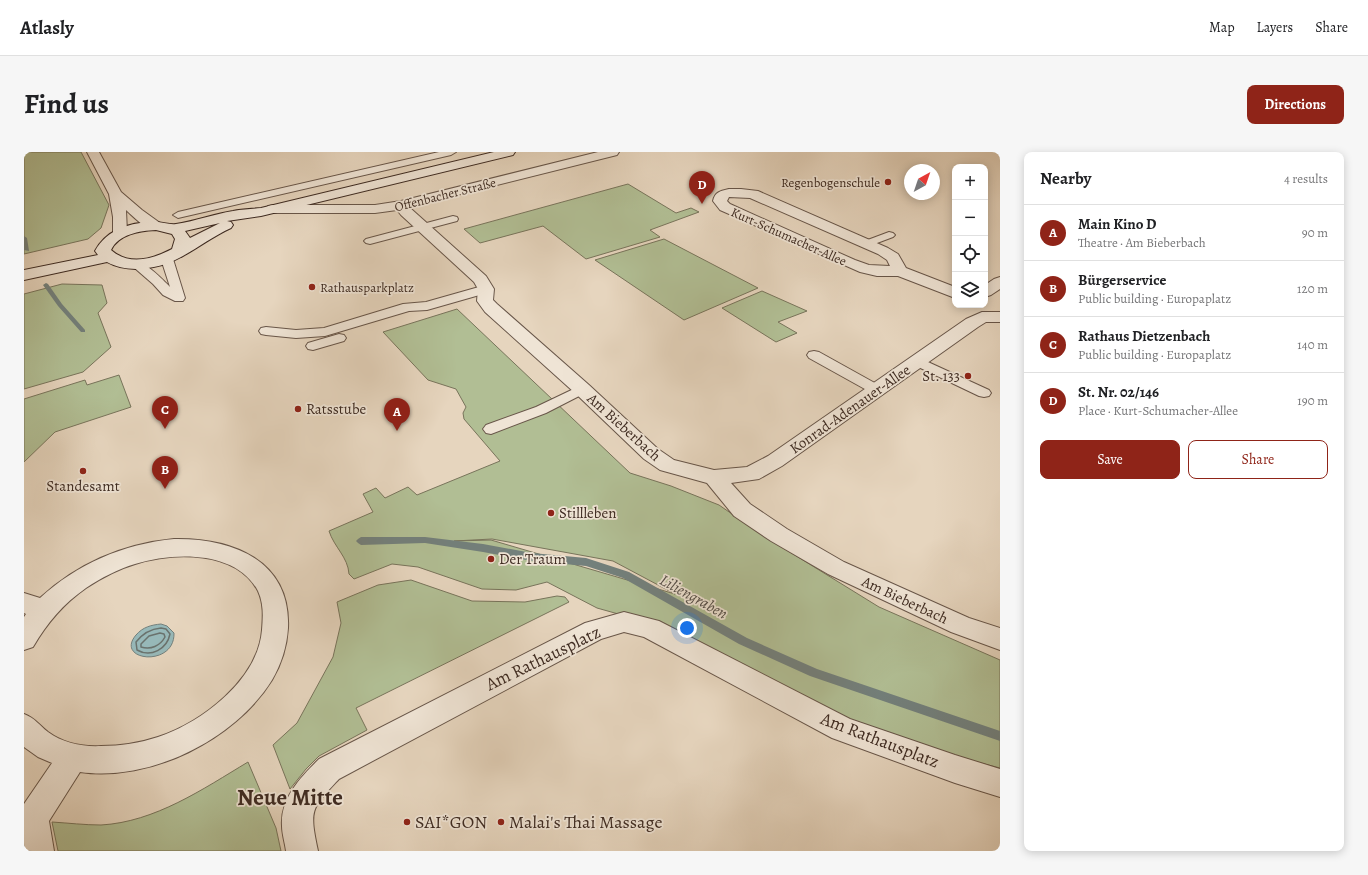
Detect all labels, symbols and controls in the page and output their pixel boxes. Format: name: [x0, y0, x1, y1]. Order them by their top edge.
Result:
text: Atlasly: [20, 15, 74, 41]
text: Map: [1209, 18, 1235, 37]
text: Layers: [1257, 18, 1293, 37]
text: Share: [1315, 18, 1348, 37]
text: Find us: [24, 85, 109, 123]
button: Directions: [1247, 85, 1344, 124]
north arrow: [904, 164, 940, 200]
map controls: [952, 164, 988, 308]
button: +: [952, 164, 988, 200]
text: Nearby: [1040, 167, 1091, 190]
text: 4 results: [1284, 170, 1328, 187]
pin: D: [689, 171, 715, 204]
street label: Offenbacher Straße: [393, 174, 498, 215]
place label: Regenbogenschule: [781, 174, 880, 191]
marker: Regenbogenschule: [883, 177, 893, 187]
button: −: [952, 200, 988, 236]
street label: Kurt-Schumacher-Allee: [728, 203, 849, 270]
text: Main Kino D: [1078, 214, 1157, 234]
text: A: [1049, 224, 1057, 241]
text: 90 m: [1302, 224, 1328, 241]
text: Theatre · Am Bieberbach: [1078, 234, 1206, 251]
button: locate: [952, 236, 988, 272]
text: Bürgerservice: [1078, 270, 1166, 290]
button: layers: [952, 272, 988, 308]
place label: Rathausparkplatz: [320, 279, 414, 296]
text: B: [1049, 280, 1057, 297]
text: 120 m: [1297, 280, 1328, 297]
marker: Rathausparkplatz: [307, 282, 317, 292]
text: Public building · Europaplatz: [1078, 290, 1231, 307]
text: Rathaus Dietzenbach: [1078, 326, 1210, 346]
text: C: [1049, 336, 1057, 353]
text: 140 m: [1297, 336, 1328, 353]
text: Public building · Europaplatz: [1078, 346, 1231, 363]
street label: Konrad-Adenauer-Allee: [786, 360, 915, 458]
place label: St. 133: [922, 366, 960, 386]
marker: St. 133: [963, 371, 973, 381]
text: St. Nr. 02/146: [1078, 382, 1159, 402]
street label: Am Bieberbach: [582, 388, 665, 465]
text: D: [1048, 392, 1058, 409]
text: 190 m: [1297, 392, 1328, 409]
pin: C: [152, 396, 178, 429]
pin: A: [384, 398, 410, 431]
place label: Ratsstube: [306, 399, 367, 419]
text: Place · Kurt-Schumacher-Allee: [1078, 402, 1238, 419]
marker: Ratsstube: [293, 404, 303, 414]
button: Save: [1040, 440, 1180, 479]
button: Share: [1188, 440, 1328, 479]
pin: B: [152, 456, 178, 489]
marker: Standesamt: [78, 466, 88, 476]
place label: Standesamt: [46, 476, 120, 496]
place label: Stillleben: [559, 503, 616, 523]
marker: Stillleben: [546, 508, 556, 518]
place label: Der Traum: [499, 549, 566, 569]
marker: Der Traum: [486, 554, 496, 564]
water label: Liliengraben: [656, 569, 732, 625]
street label: Am Bieberbach: [858, 571, 951, 629]
your location: [677, 618, 697, 638]
street label: Am Rathausplatz: [481, 620, 604, 697]
street label: Am Rathausplatz: [816, 706, 943, 774]
district label: Neue Mitte: [237, 782, 343, 813]
place label: SAI*GON: [415, 810, 487, 834]
place label: Malai's Thai Massage: [509, 810, 663, 834]
marker: SAI*GON: [402, 817, 412, 827]
marker: Malai's Thai Massage: [496, 817, 506, 827]

